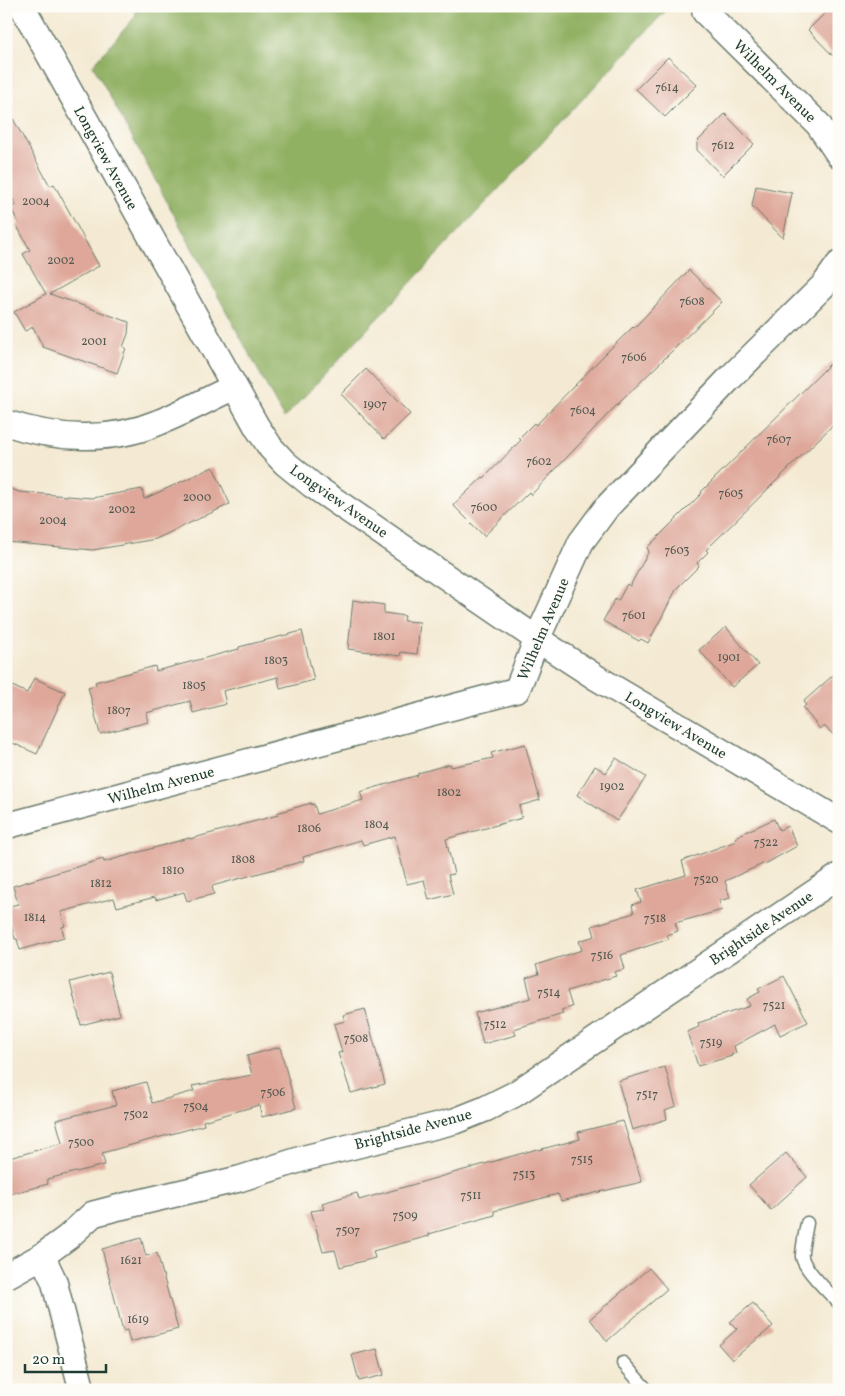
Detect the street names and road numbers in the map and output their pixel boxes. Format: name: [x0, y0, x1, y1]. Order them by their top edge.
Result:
street label: Wilhelm Avenue: [728, 36, 820, 128]
street label: Longview Avenue: [67, 103, 142, 214]
street label: Longview Avenue: [285, 460, 392, 544]
street label: Wilhelm Avenue: [513, 575, 575, 684]
street label: Longview Avenue: [620, 688, 730, 765]
street label: Wilhelm Avenue: [106, 762, 217, 811]
street label: Brightside Avenue: [706, 887, 818, 972]
street label: Brightside Avenue: [352, 1105, 474, 1156]

